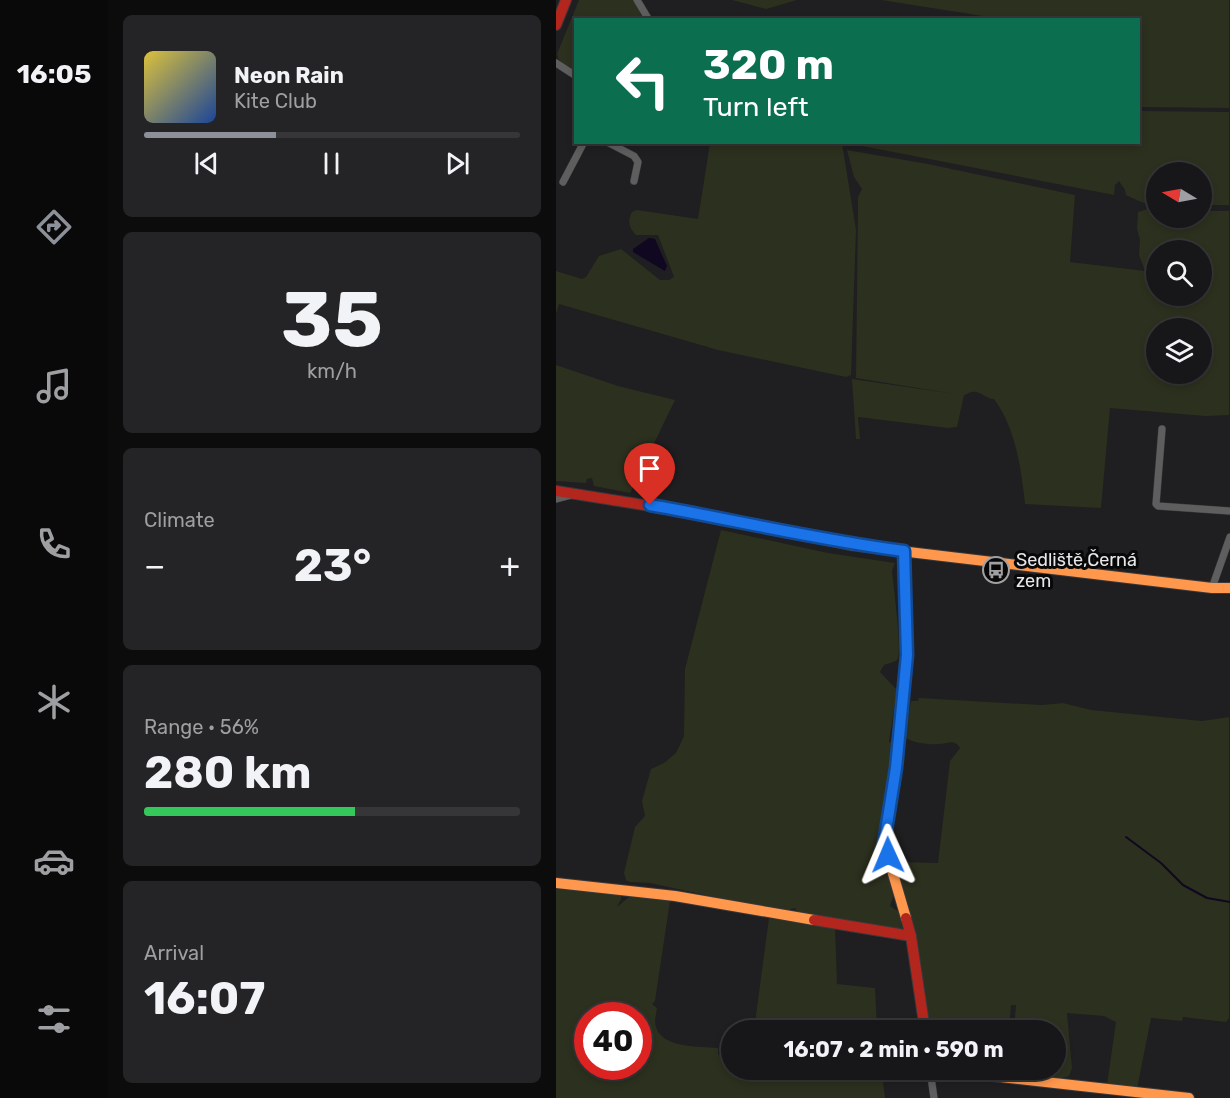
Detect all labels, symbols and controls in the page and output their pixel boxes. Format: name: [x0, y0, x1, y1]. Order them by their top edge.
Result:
text: 320 m: [703, 40, 834, 90]
icon: left: [604, 42, 682, 120]
text: 16:05: [17, 58, 91, 90]
text: Neon Rain: [234, 62, 344, 89]
text: Kite Club: [234, 89, 317, 113]
text: Turn left: [703, 91, 808, 123]
icon: previous: [190, 147, 223, 180]
icon: pause: [315, 147, 348, 180]
icon: next: [441, 147, 474, 180]
north arrow: [1146, 162, 1212, 228]
map controls: [1146, 162, 1212, 384]
icon: directions: [33, 206, 75, 248]
button: search: [1146, 240, 1212, 306]
text: 35: [281, 273, 383, 366]
button: layers: [1146, 318, 1212, 384]
text: km/h: [307, 359, 357, 383]
icon: music: [33, 365, 75, 407]
pin: [624, 443, 675, 505]
icon: arrive: [633, 452, 666, 485]
text: Climate: [144, 508, 215, 532]
icon: phone: [33, 523, 75, 565]
text: 23°: [294, 539, 371, 592]
text: −: [144, 546, 165, 585]
text: +: [499, 546, 520, 585]
place label: Sedliště,Černá zem: [1016, 549, 1137, 592]
bus stop icon: Sedliště,Černá zem: [981, 555, 1011, 585]
icon: climate: [33, 681, 75, 723]
text: Range · 56%: [144, 715, 259, 739]
text: 280 km: [144, 746, 311, 799]
position arrow: [856, 823, 920, 887]
icon: car: [33, 840, 75, 882]
text: Arrival: [144, 941, 204, 965]
text: 16:07: [144, 972, 265, 1025]
icon: filters: [33, 998, 75, 1040]
speed limit sign: 40: [574, 1002, 652, 1080]
text: 16:07 · 2 min · 590 m: [783, 1036, 1004, 1063]

